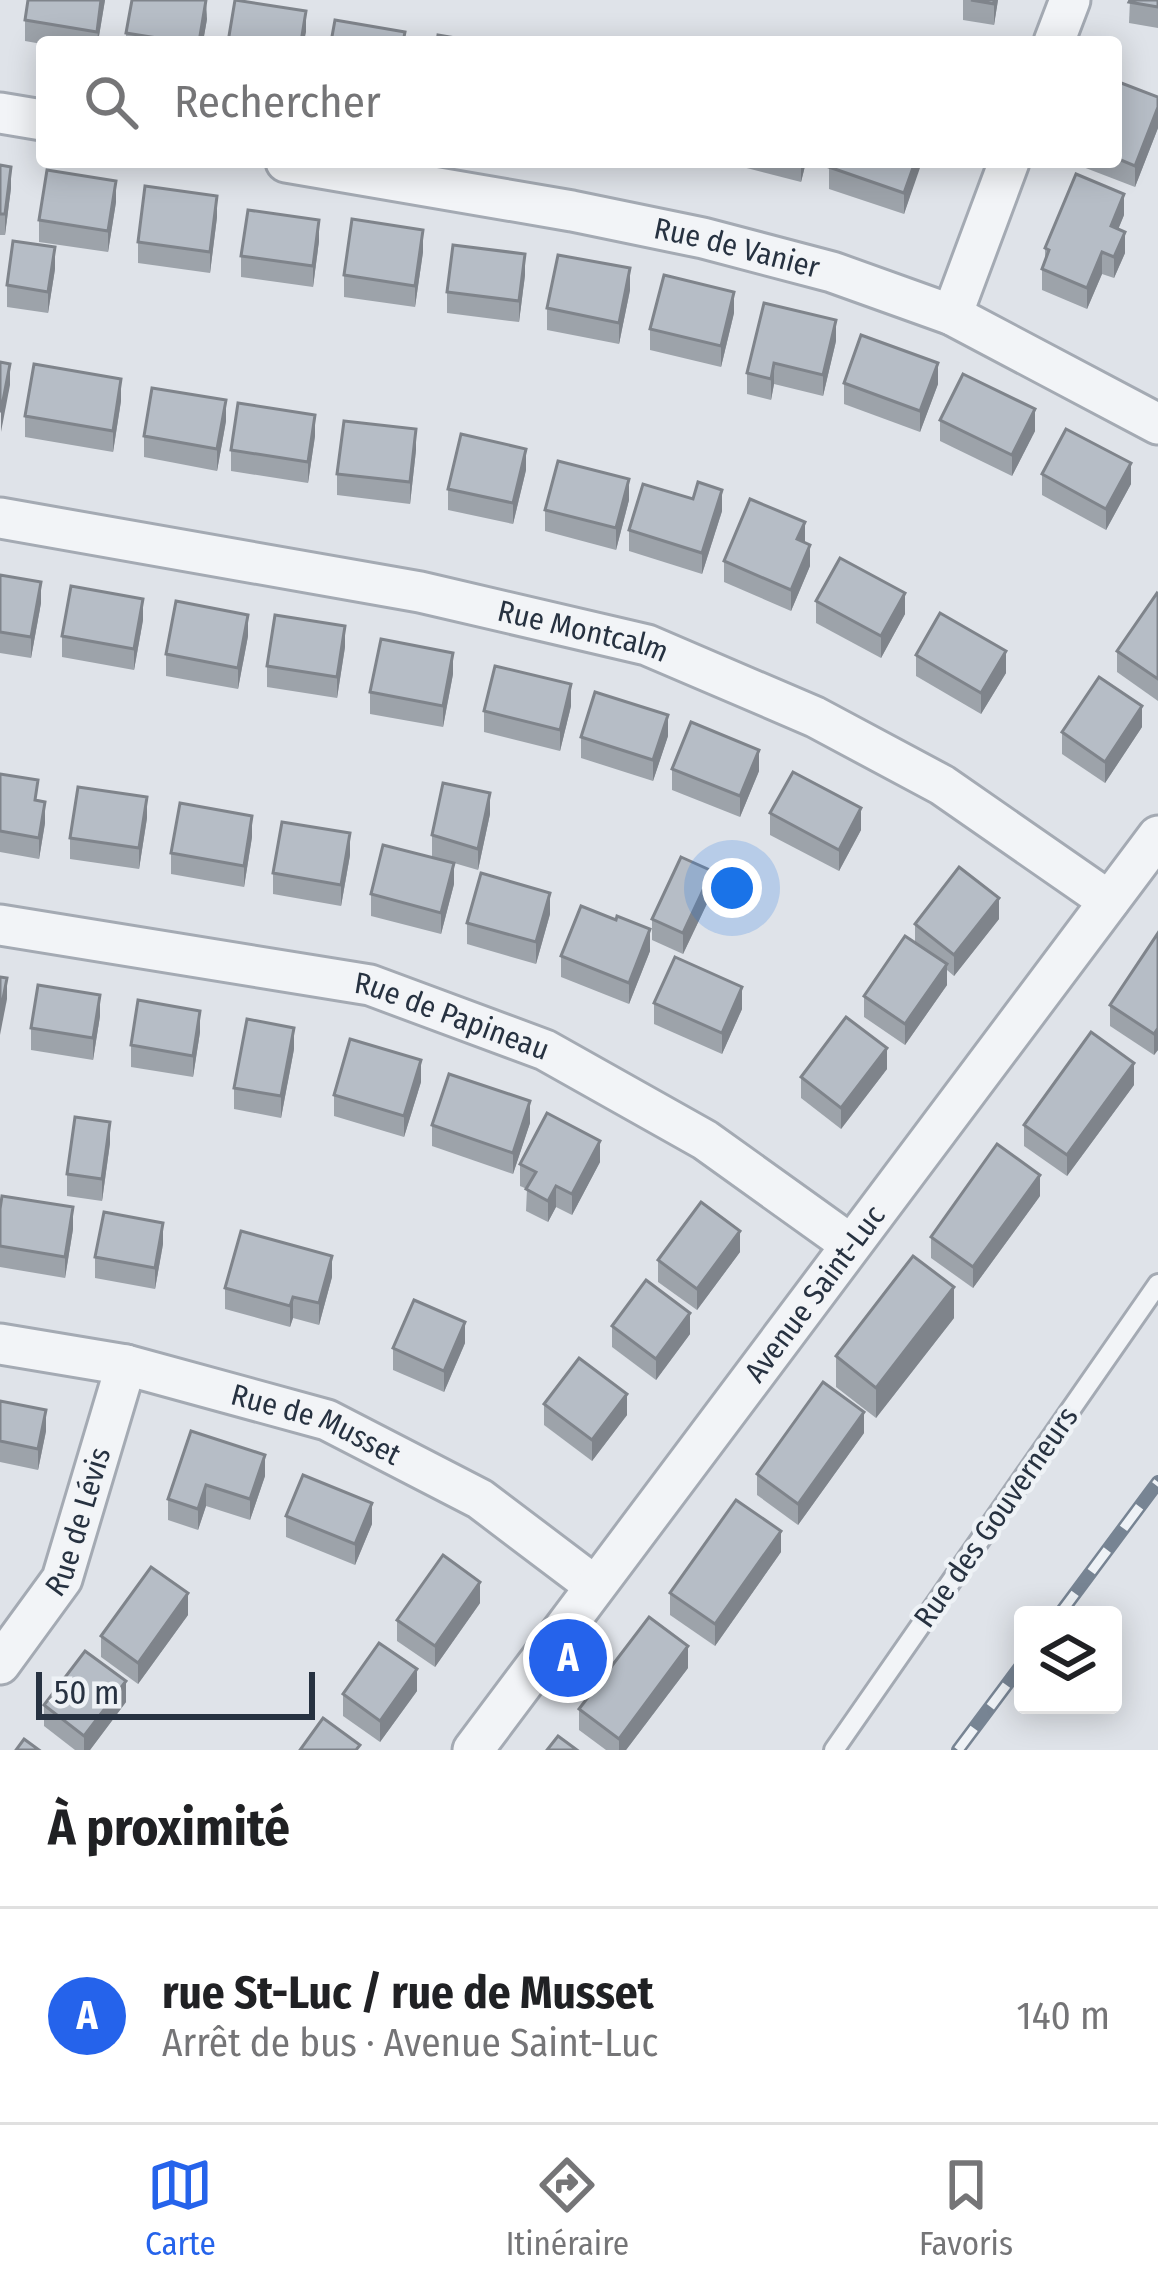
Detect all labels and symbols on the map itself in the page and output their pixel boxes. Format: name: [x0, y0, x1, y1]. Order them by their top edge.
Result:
street label: Rue de Vanier: [651, 210, 824, 286]
street label: Rue Montcalm: [494, 593, 674, 670]
your location: [702, 858, 762, 918]
street label: Rue de Papineau: [352, 965, 554, 1068]
street label: Avenue Saint-Luc: [737, 1198, 893, 1389]
street label: Rue de Musset: [227, 1377, 407, 1473]
street label: Rue des Gouverneurs: [906, 1400, 1086, 1634]
street label: Rue de Lévis: [38, 1443, 118, 1603]
pin: A: [529, 1613, 607, 1703]
scale bar: [36, 1666, 315, 1719]

